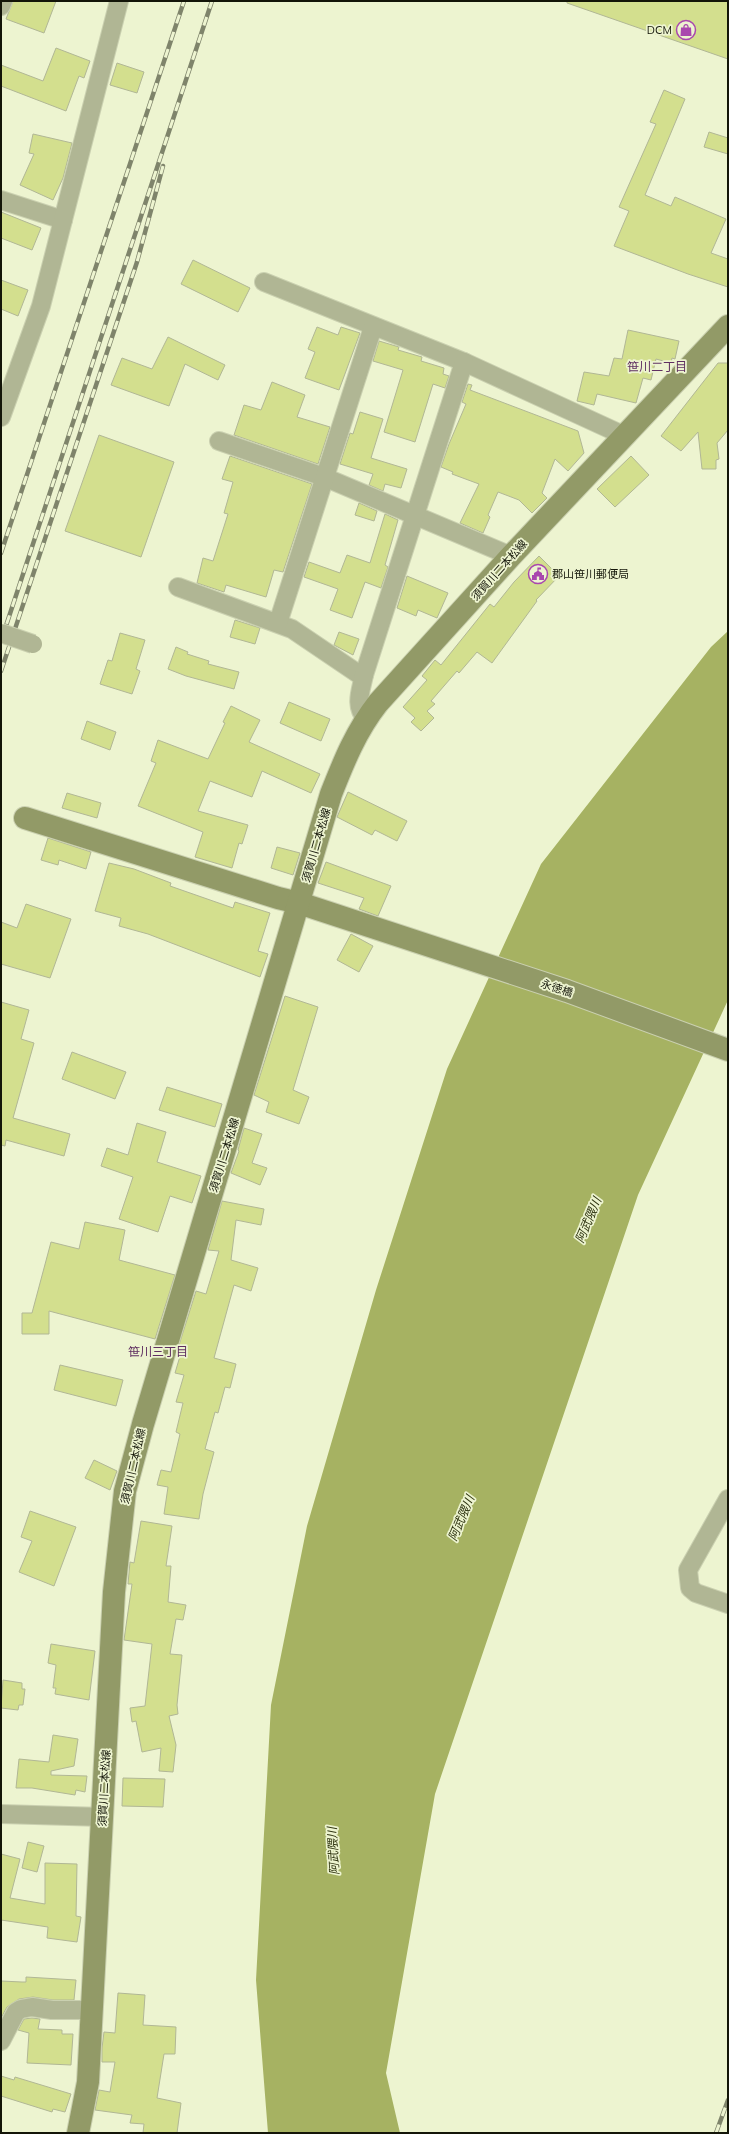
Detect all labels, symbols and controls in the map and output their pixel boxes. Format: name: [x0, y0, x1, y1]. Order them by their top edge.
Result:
shop icon: DCM: [675, 19, 697, 41]
place label: DCM: [647, 23, 672, 37]
district label: 笹川二丁目: [627, 359, 687, 374]
street label: 須賀川二本松線: [468, 537, 530, 603]
public building icon: 郡山笹川郵便局: [527, 563, 549, 585]
place label: 郡山笹川郵便局: [552, 567, 629, 581]
street label: 須賀川二本松線: [299, 806, 333, 884]
street label: 永徳橋: [539, 976, 575, 1000]
street label: 須賀川二本松線: [206, 1116, 242, 1194]
water label: 阿武隈川: [572, 1193, 605, 1245]
district label: 笹川三丁目: [128, 1344, 188, 1359]
street label: 須賀川二本松線: [118, 1427, 148, 1505]
water label: 阿武隈川: [445, 1491, 478, 1543]
street label: 須賀川二本松線: [95, 1749, 113, 1827]
water label: 阿武隈川: [324, 1825, 342, 1875]

